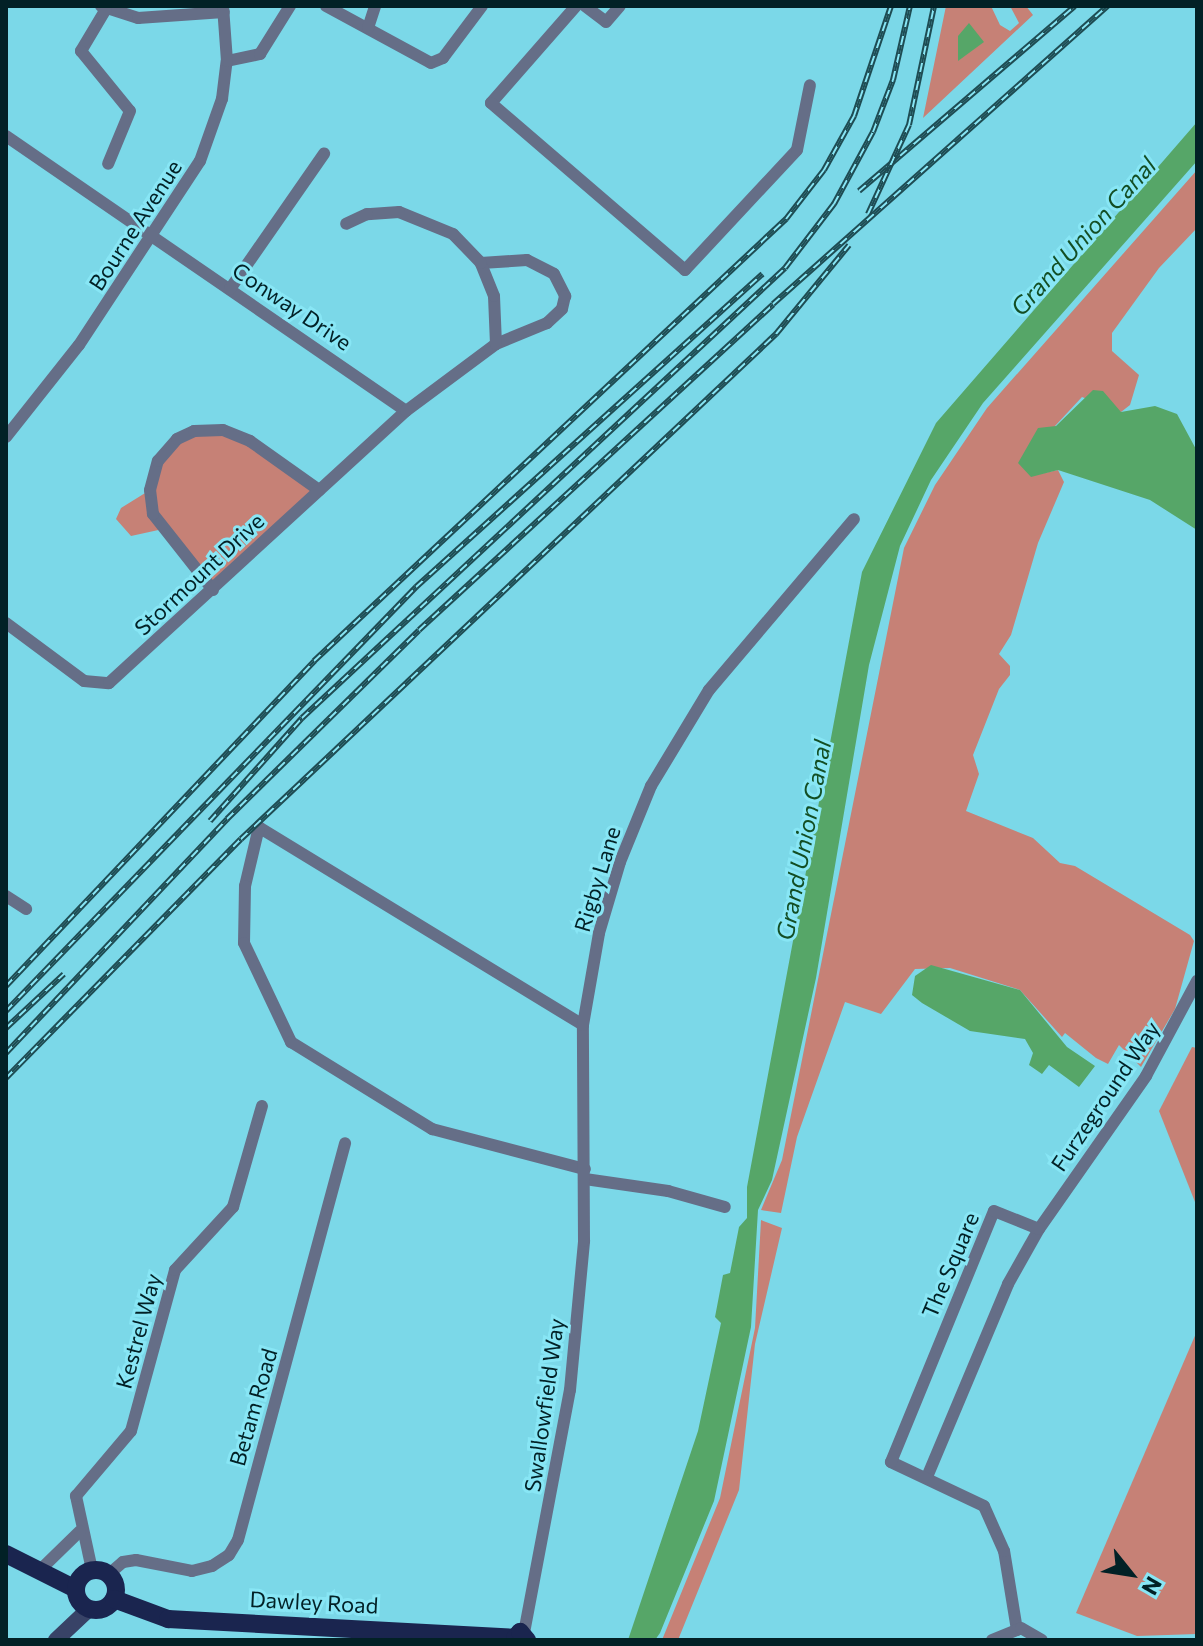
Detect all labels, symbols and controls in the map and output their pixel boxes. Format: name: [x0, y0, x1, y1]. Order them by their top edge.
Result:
water label: Grand Union Canal: [1004, 151, 1162, 321]
street label: Bourne Avenue: [83, 155, 187, 295]
street label: Conway Drive: [227, 256, 357, 356]
street label: Stormount Drive: [129, 507, 269, 641]
water label: Grand Union Canal: [769, 737, 837, 943]
street label: Rigby Lane: [568, 823, 626, 935]
street label: Furzeground Way: [1045, 1016, 1165, 1176]
street label: The Square: [916, 1208, 984, 1322]
street label: Kestrel Way: [110, 1270, 166, 1392]
street label: Swallowfield Way: [519, 1316, 569, 1494]
street label: Betam Road: [224, 1345, 282, 1469]
north arrow: [1091, 1534, 1171, 1614]
text: N: [1136, 1572, 1168, 1600]
street label: Dawley Road: [249, 1585, 379, 1619]

